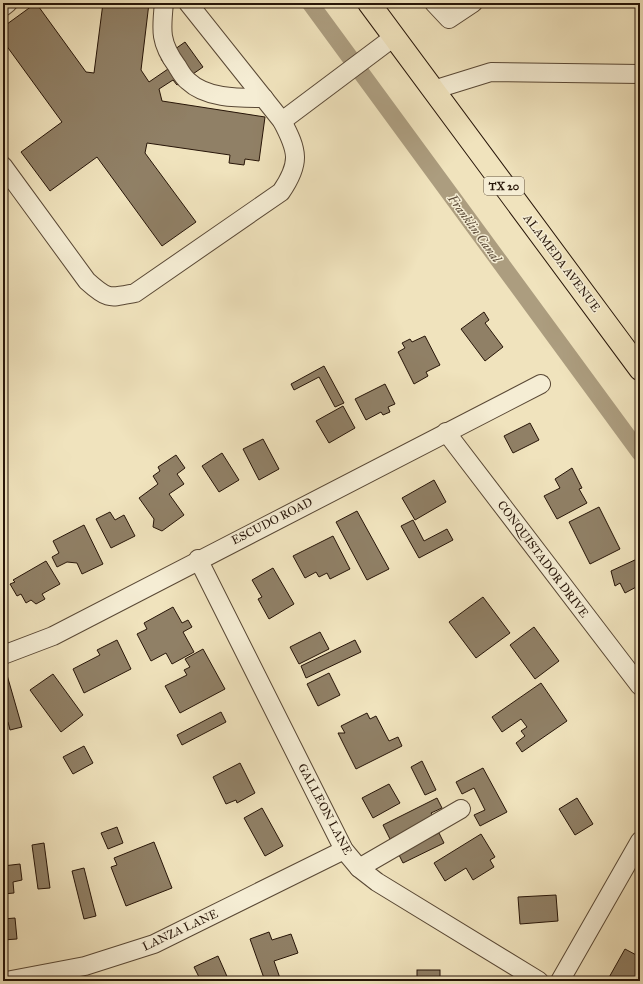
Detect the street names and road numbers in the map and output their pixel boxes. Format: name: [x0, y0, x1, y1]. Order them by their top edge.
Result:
road number: TX 20: [484, 177, 524, 195]
street label: ALAMEDA AVENUE: [520, 211, 604, 315]
street label: ESCUDO ROAD: [229, 495, 315, 547]
street label: CONQUISTADOR DRIVE: [495, 498, 592, 620]
street label: GALLEON LANE: [295, 761, 355, 857]
street label: LANZA LANE: [140, 906, 220, 954]

